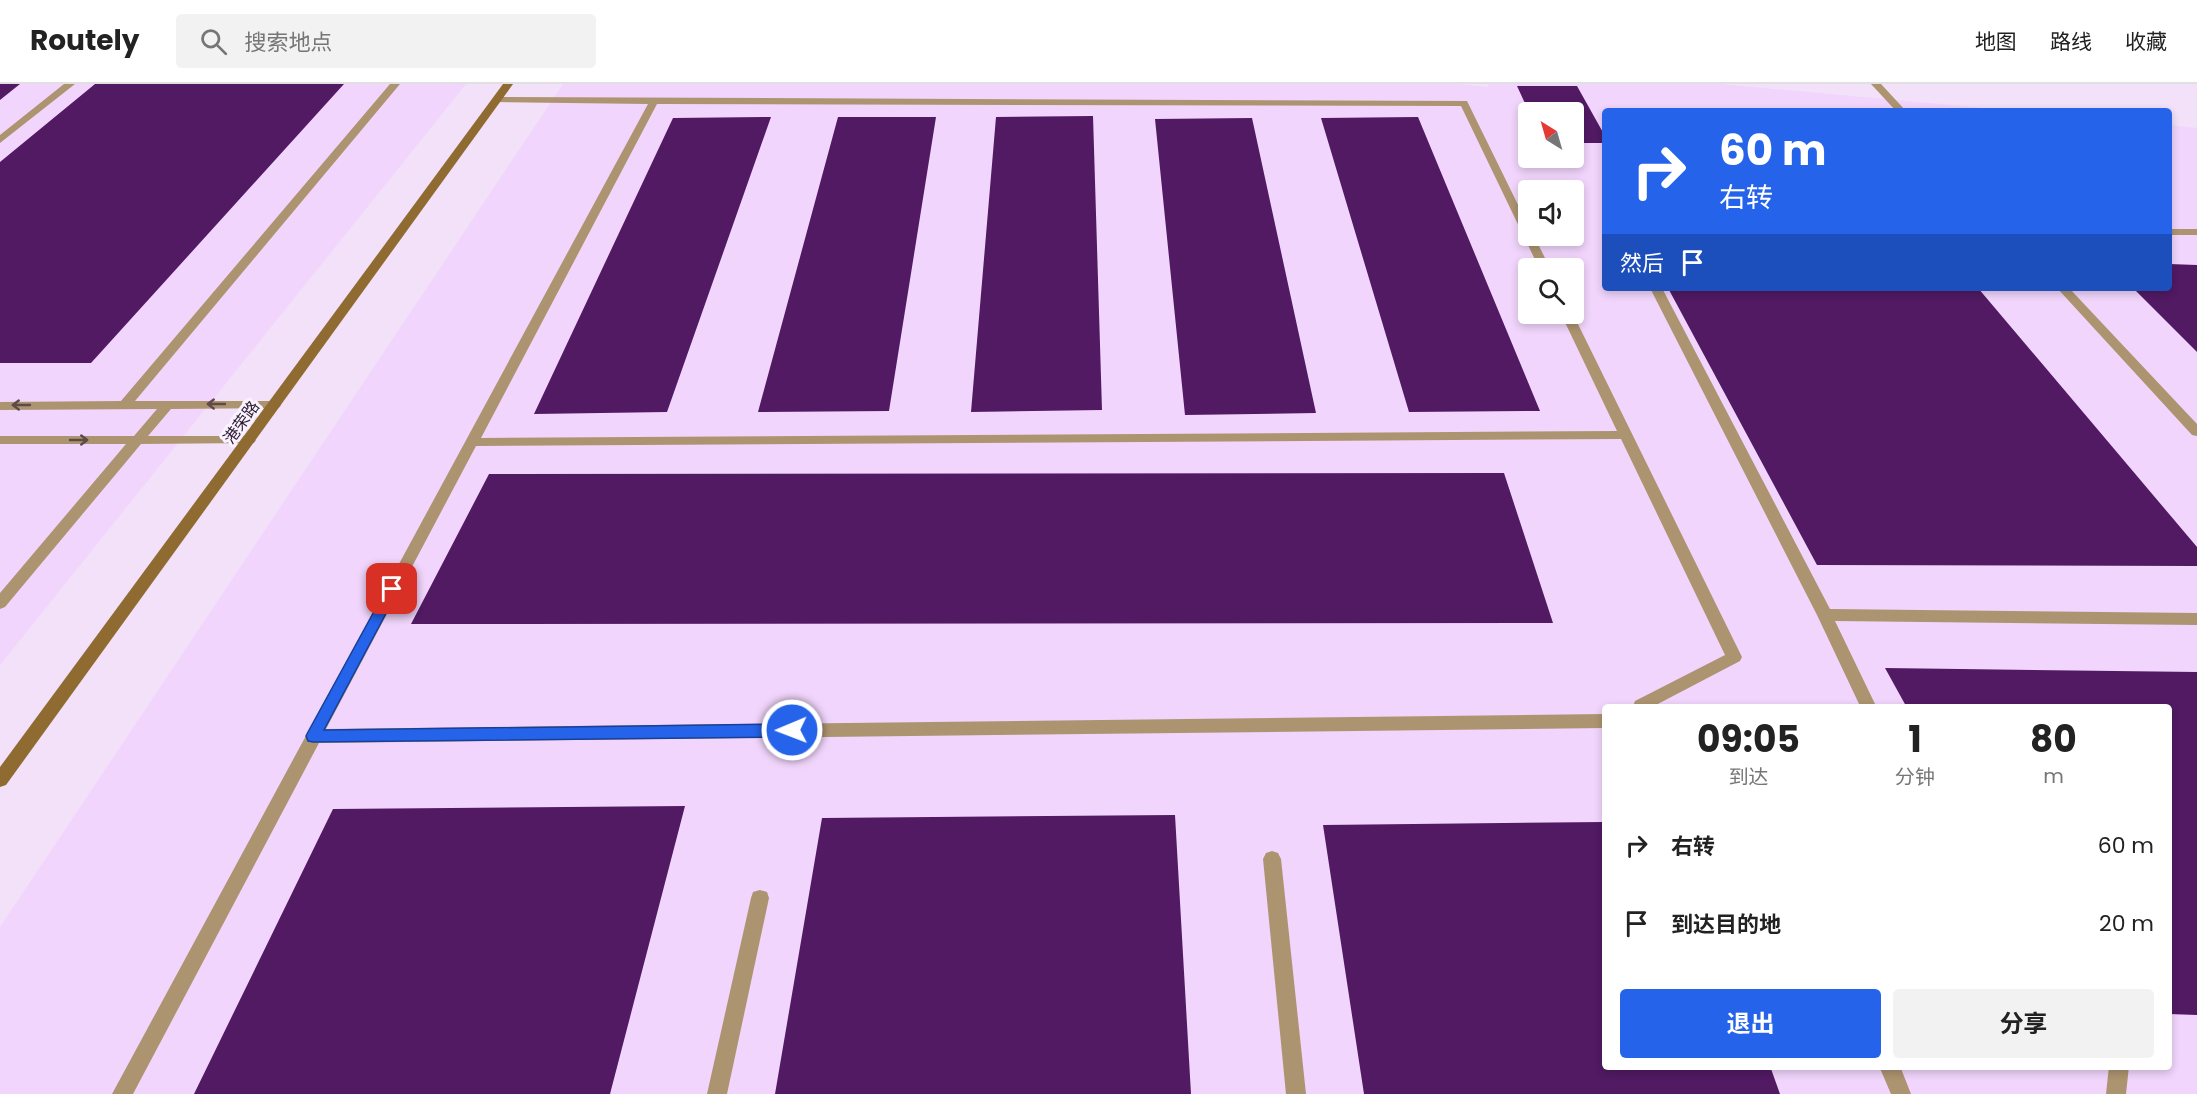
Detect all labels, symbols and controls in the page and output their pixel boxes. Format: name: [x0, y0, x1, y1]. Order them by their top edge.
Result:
search box: [176, 14, 596, 68]
text: Routely: [30, 21, 140, 60]
icon: search: [197, 25, 230, 58]
text: 搜索地点: [245, 27, 333, 58]
text: 地图: [1975, 27, 2017, 56]
text: 路线: [2050, 27, 2092, 56]
text: 收藏: [2125, 27, 2167, 56]
north arrow: [1518, 102, 1584, 168]
map controls: [1518, 102, 1584, 324]
text: 60 m: [1719, 121, 1827, 180]
icon: right: [1620, 132, 1698, 210]
text: 右转: [1719, 179, 1773, 216]
button: sound: [1518, 180, 1584, 246]
icon: arrive: [1676, 246, 1709, 279]
text: 然后: [1620, 248, 1664, 279]
button: search: [1518, 258, 1584, 324]
street label: 港荣路: [218, 396, 265, 448]
one-way arrow: [12, 399, 32, 411]
one-way arrow: [207, 399, 227, 410]
one-way arrow: [69, 434, 89, 446]
pin: [366, 563, 417, 614]
icon: arrive: [375, 572, 408, 605]
position arrow: [760, 698, 824, 762]
text: 09:05: [1697, 714, 1800, 765]
text: 1: [1908, 714, 1922, 765]
text: 80: [2030, 714, 2077, 765]
text: m: [2043, 762, 2064, 790]
text: 到达: [1728, 763, 1768, 791]
text: 分钟: [1895, 763, 1935, 791]
icon: right: [1620, 829, 1653, 862]
text: 60 m: [2098, 830, 2154, 861]
text: 右转: [1671, 831, 1715, 862]
icon: arrive: [1620, 907, 1653, 940]
text: 20 m: [2099, 908, 2154, 939]
text: 到达目的地: [1671, 909, 1781, 940]
button: 退出: [1620, 989, 1881, 1058]
button: 分享: [1893, 989, 2154, 1058]

